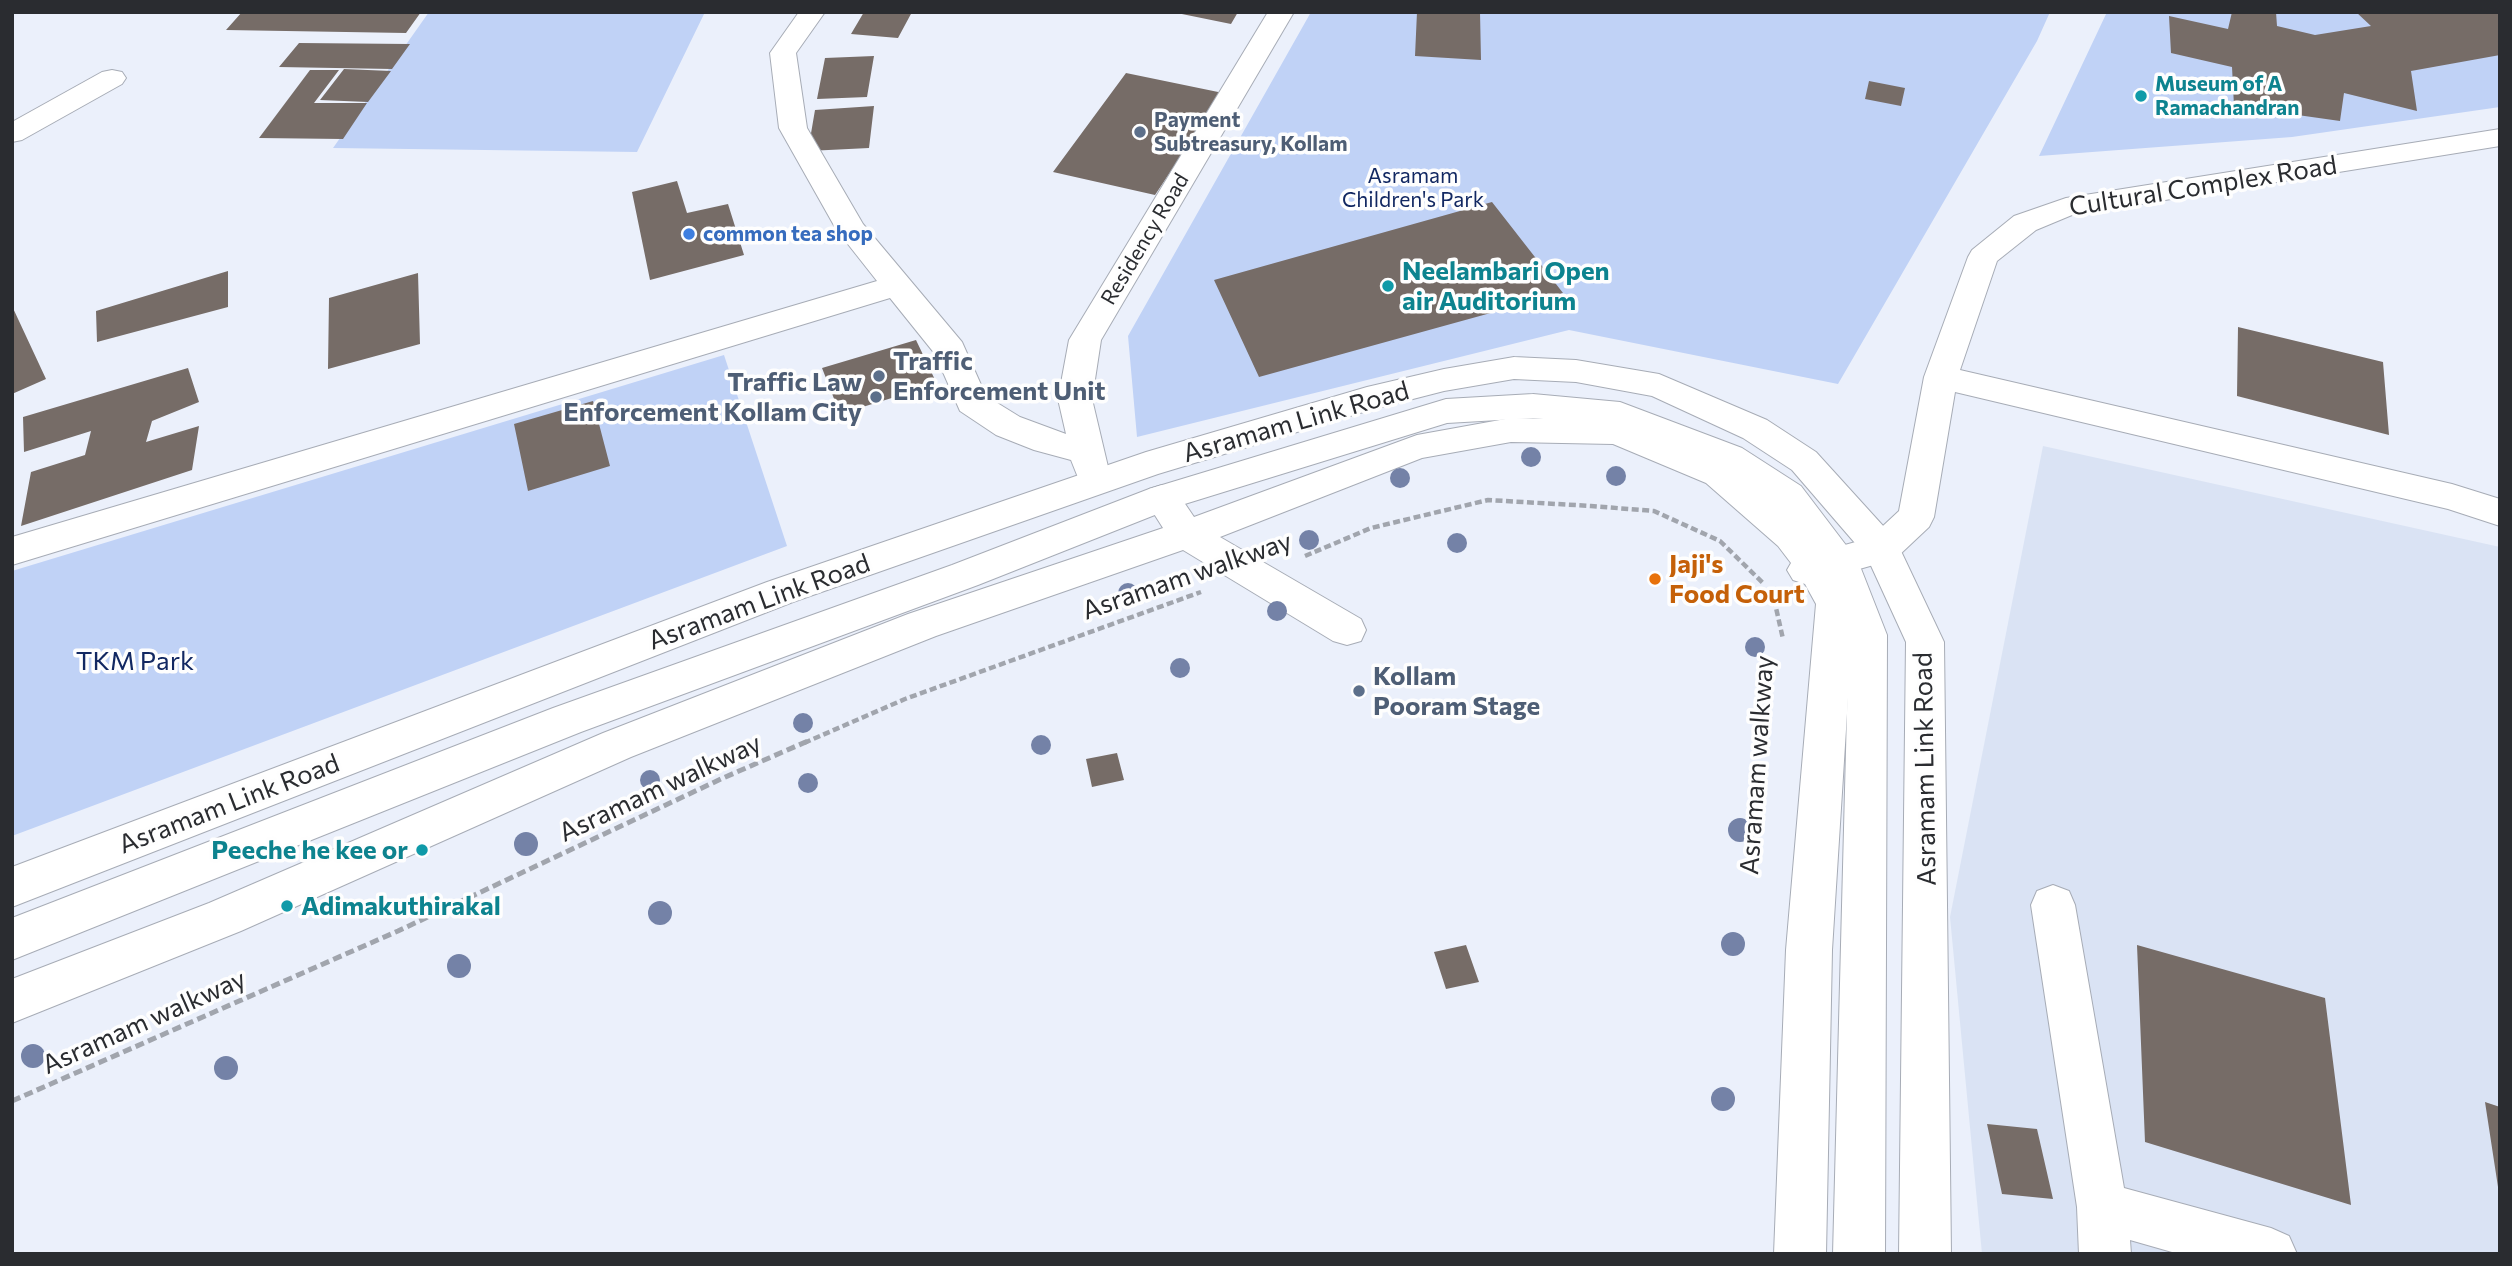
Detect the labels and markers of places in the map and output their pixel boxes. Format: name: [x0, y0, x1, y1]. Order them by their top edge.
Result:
place label: Museum of A Ramachandran: [2155, 71, 2299, 121]
marker: Museum of A Ramachandran: [2133, 88, 2149, 104]
place label: Payment Subtreasury, Kollam: [1154, 107, 1347, 157]
marker: Payment Subtreasury, Kollam: [1132, 124, 1148, 140]
place label: common tea shop: [703, 221, 873, 247]
marker: common tea shop: [681, 226, 697, 242]
place label: Neelambari Open air Auditorium: [1402, 255, 1610, 316]
marker: Neelambari Open air Auditorium: [1380, 278, 1396, 294]
place label: Traffic Enforcement Unit: [893, 345, 1106, 406]
place label: Traffic Law Enforcement Kollam City: [563, 366, 862, 428]
marker: Traffic Enforcement Unit: [871, 368, 887, 384]
marker: Traffic Law Enforcement Kollam City: [868, 389, 884, 405]
place label: Jaji's Food Court: [1669, 548, 1805, 610]
marker: Jaji's Food Court: [1647, 571, 1663, 587]
place label: Kollam Pooram Stage: [1373, 660, 1540, 722]
marker: Kollam Pooram Stage: [1351, 683, 1367, 699]
place label: Peeche he kee or: [211, 834, 408, 866]
marker: Peeche he kee or: [414, 842, 430, 858]
place label: Adimakuthirakal: [301, 890, 501, 922]
marker: Adimakuthirakal: [279, 898, 295, 914]

